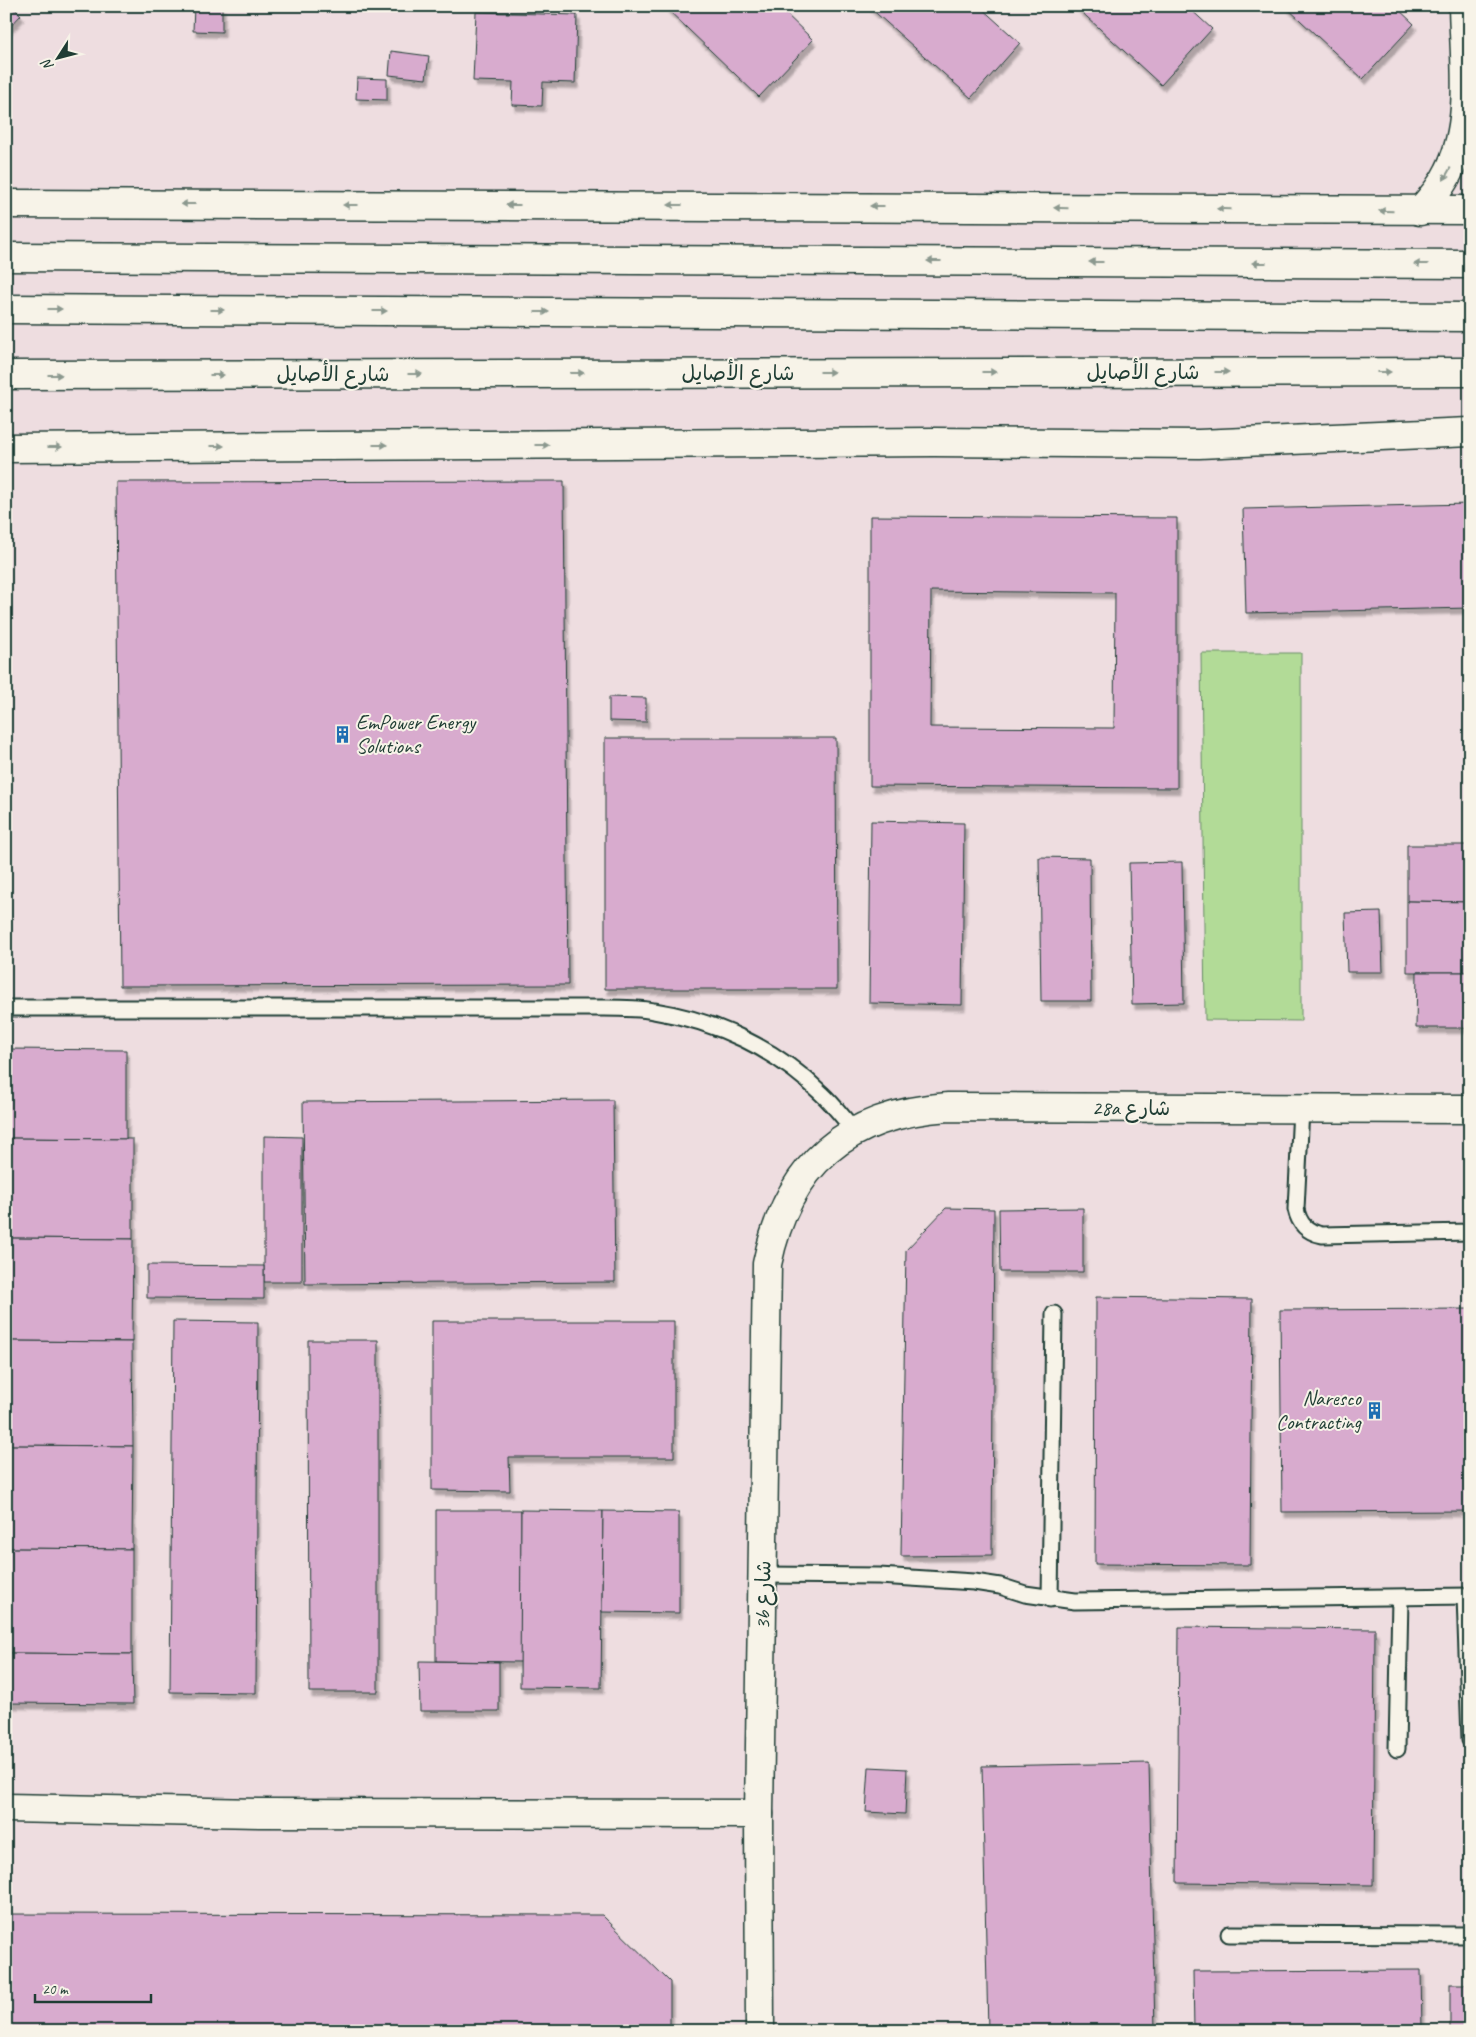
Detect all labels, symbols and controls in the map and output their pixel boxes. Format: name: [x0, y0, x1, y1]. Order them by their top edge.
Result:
north arrow: [32, 32, 82, 82]
text: N: [37, 55, 57, 74]
one-way arrow: [1442, 168, 1451, 181]
one-way arrow: [180, 200, 196, 208]
one-way arrow: [342, 201, 358, 209]
one-way arrow: [505, 201, 521, 209]
one-way arrow: [667, 201, 683, 209]
one-way arrow: [868, 202, 884, 210]
one-way arrow: [1053, 204, 1069, 212]
one-way arrow: [1215, 205, 1231, 213]
one-way arrow: [1378, 207, 1394, 215]
one-way arrow: [925, 257, 941, 265]
one-way arrow: [1088, 258, 1104, 266]
one-way arrow: [1250, 259, 1266, 267]
one-way arrow: [1413, 260, 1429, 268]
one-way arrow: [47, 305, 63, 313]
one-way arrow: [210, 306, 226, 314]
one-way arrow: [372, 307, 388, 315]
one-way arrow: [535, 308, 551, 316]
street label: شارع الأصايل: [1087, 358, 1199, 387]
street label: شارع الأصايل: [682, 359, 794, 388]
street label: شارع الأصايل: [277, 360, 389, 389]
one-way arrow: [819, 368, 835, 376]
one-way arrow: [982, 368, 998, 376]
one-way arrow: [1214, 368, 1230, 376]
one-way arrow: [1377, 368, 1393, 376]
one-way arrow: [570, 369, 586, 377]
one-way arrow: [407, 370, 423, 378]
one-way arrow: [47, 371, 63, 379]
one-way arrow: [210, 371, 226, 379]
one-way arrow: [535, 440, 551, 448]
one-way arrow: [372, 441, 388, 449]
one-way arrow: [210, 442, 226, 450]
one-way arrow: [47, 443, 63, 451]
place label: EmPower Energy Solutions: [356, 709, 477, 759]
building icon: EmPower Energy Solutions: [332, 724, 352, 744]
street label: 28a شارع: [1092, 1095, 1170, 1123]
place label: Naresco Contracting: [1276, 1385, 1363, 1435]
building icon: Naresco Contracting: [1365, 1400, 1385, 1420]
street label: 3b شارع: [749, 1560, 779, 1630]
scale bar: [35, 1972, 151, 2004]
text: 20 m: [42, 1980, 69, 1999]

